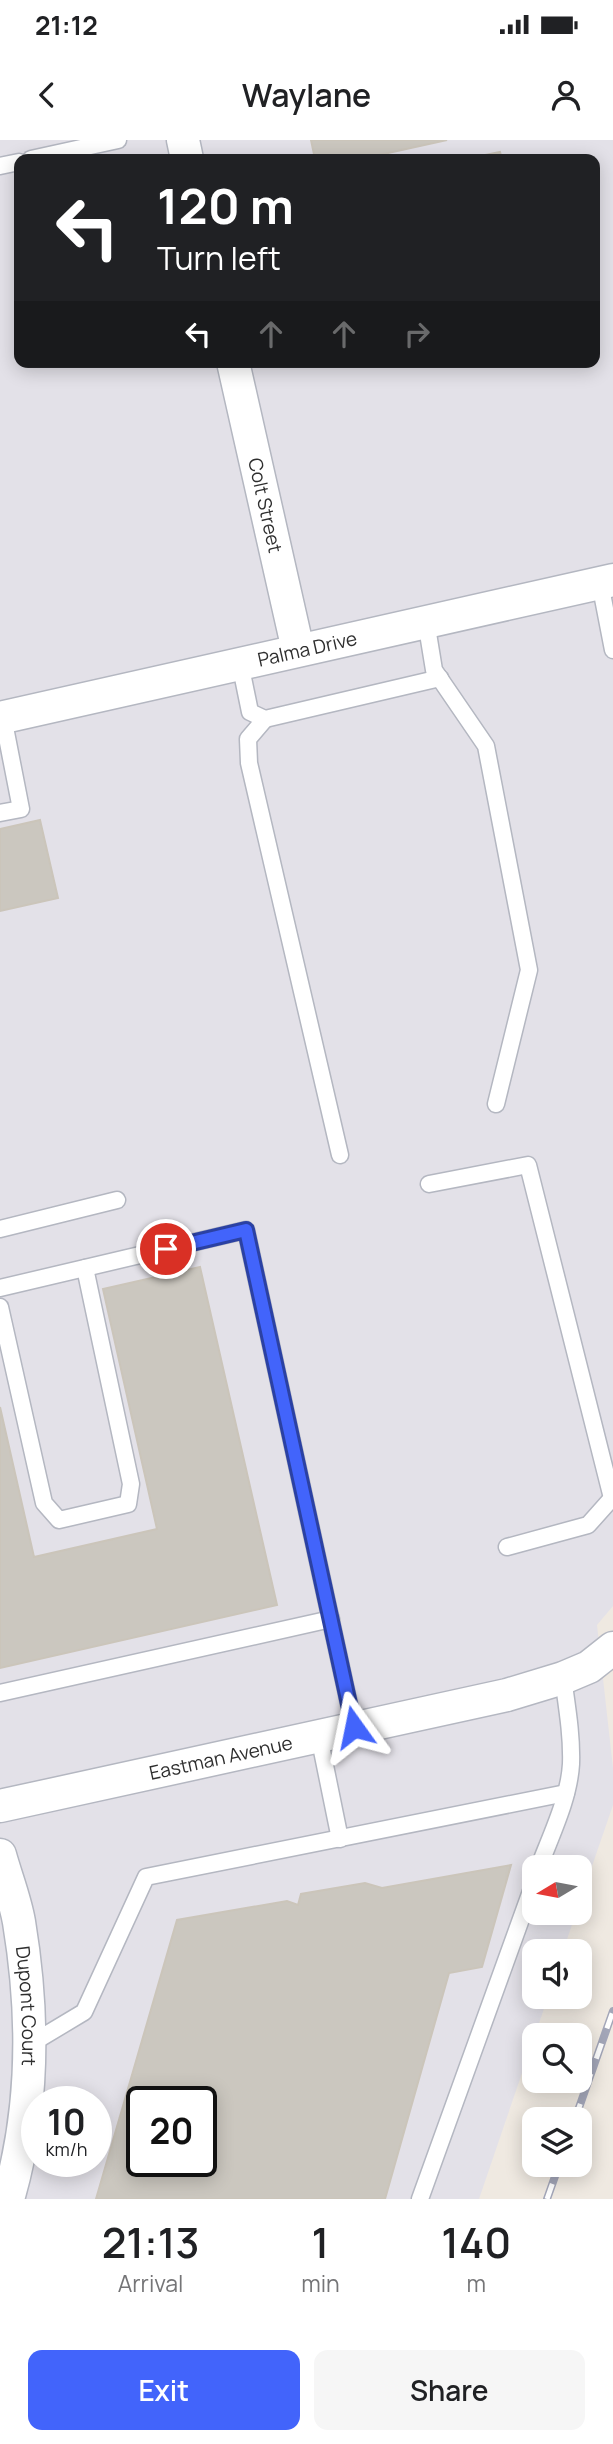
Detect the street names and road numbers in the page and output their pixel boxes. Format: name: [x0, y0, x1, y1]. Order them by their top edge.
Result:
street label: Colt Street: [242, 455, 289, 555]
street label: Palma Drive: [255, 625, 359, 673]
street label: Eastman Avenue: [147, 1729, 295, 1786]
street label: Dupont Court: [10, 1944, 42, 2066]

